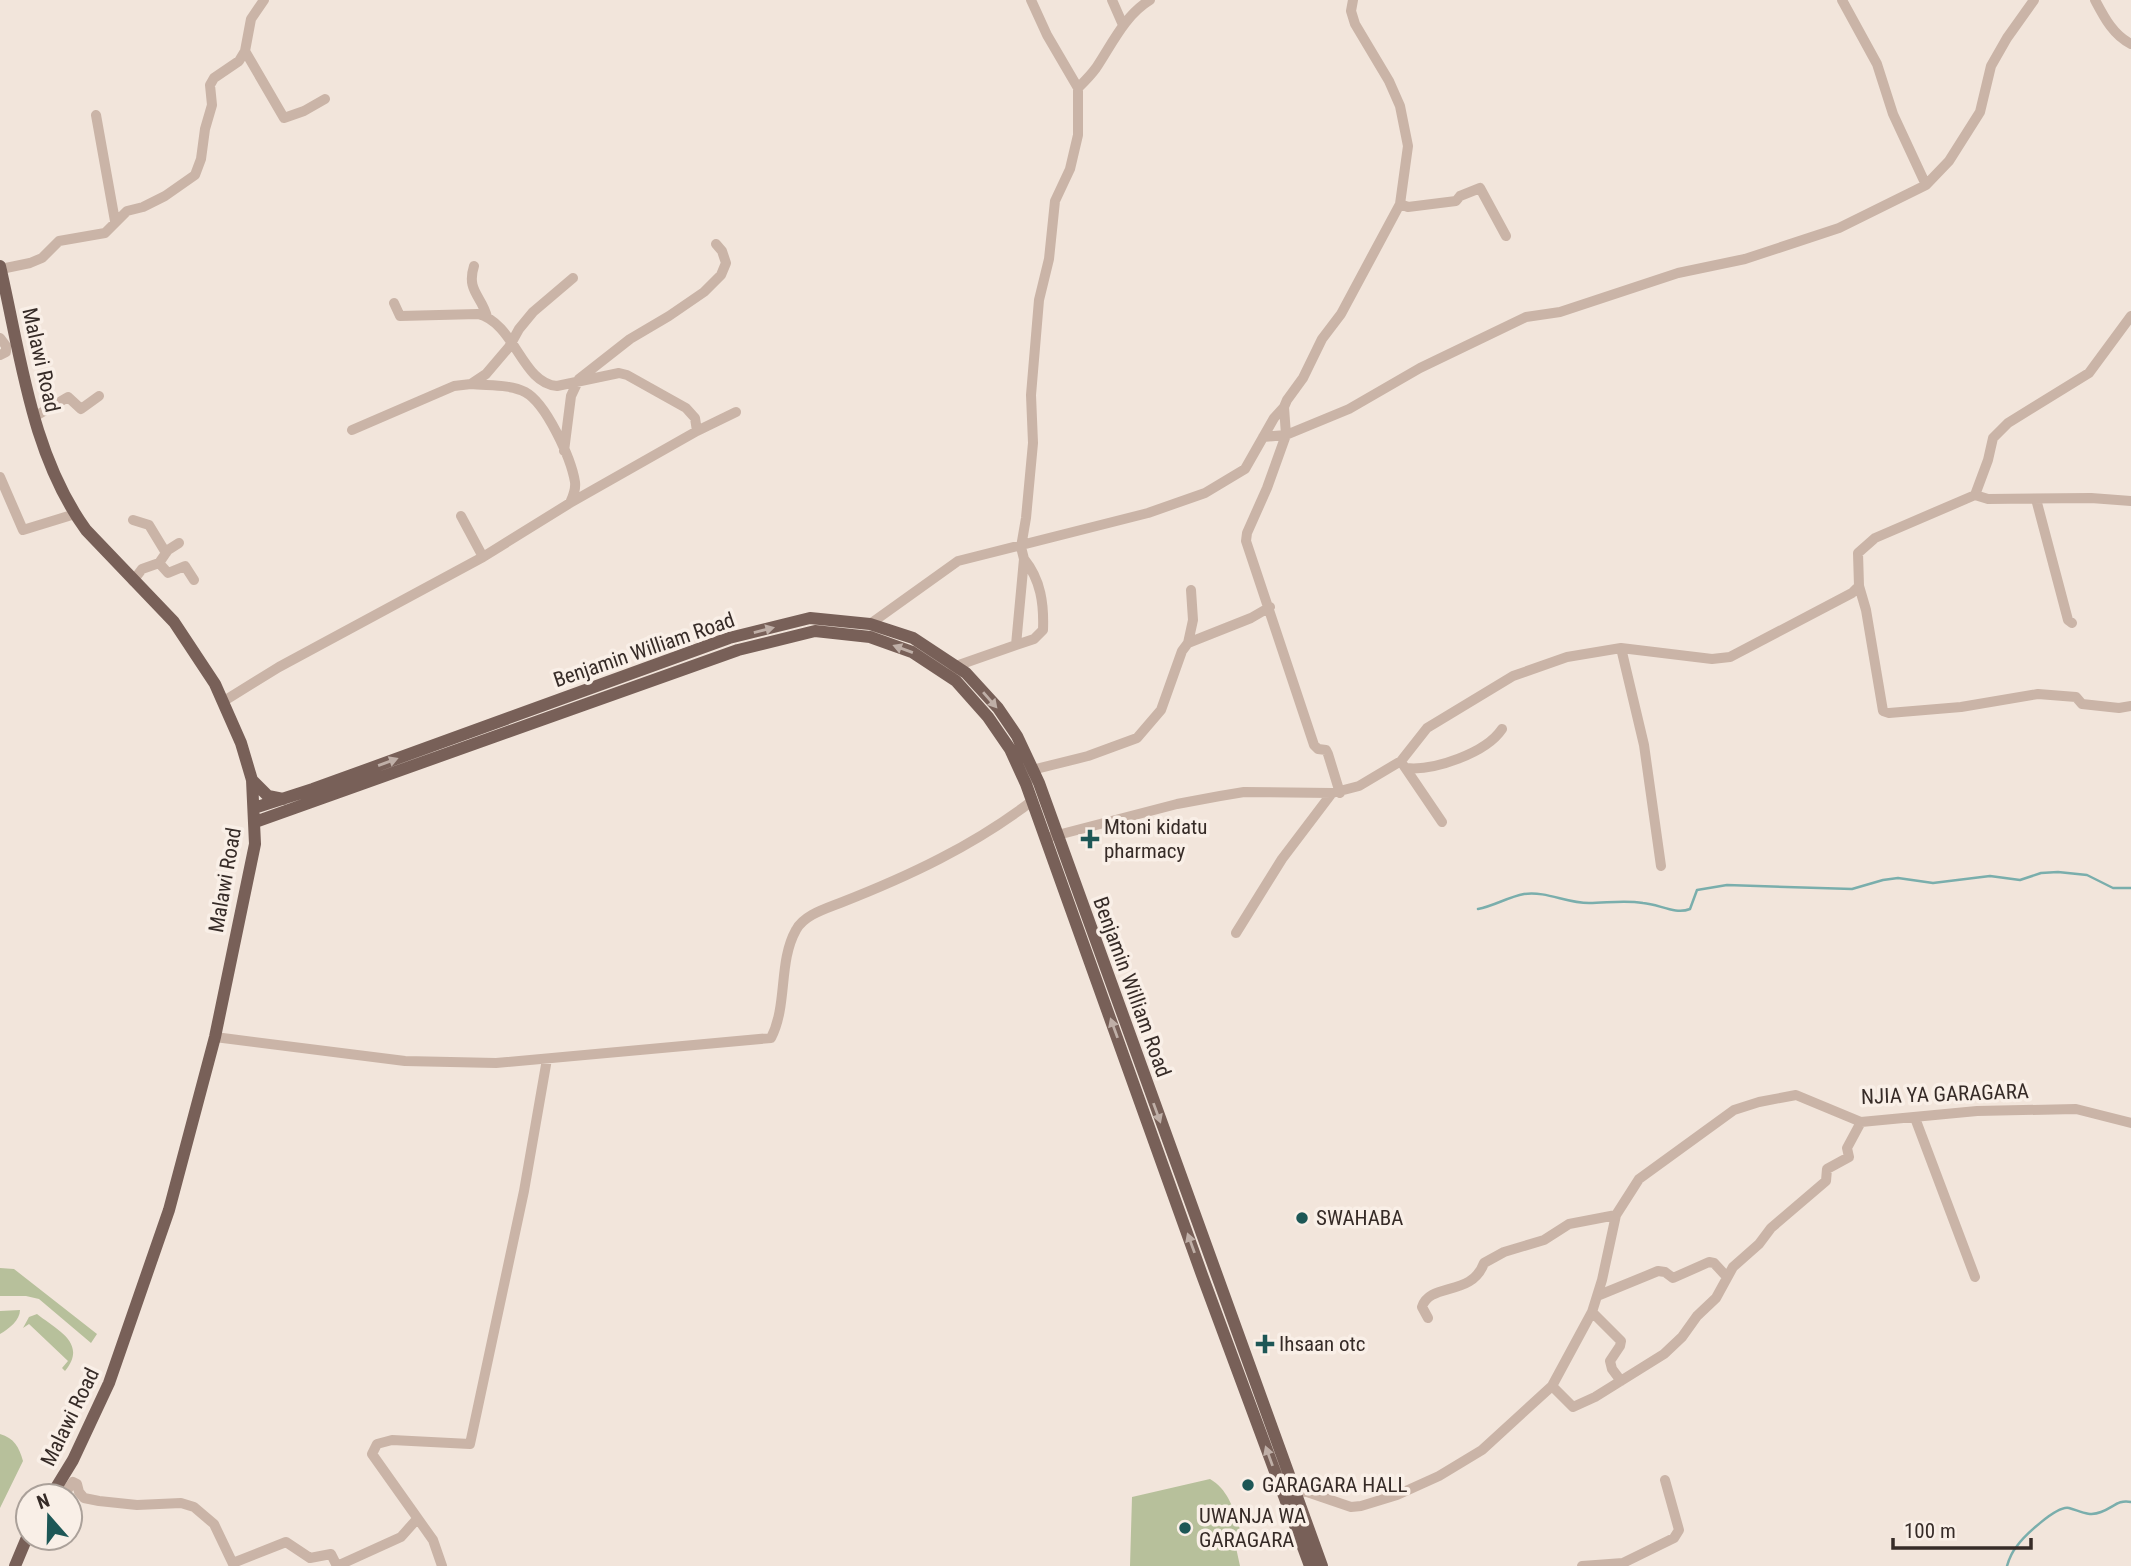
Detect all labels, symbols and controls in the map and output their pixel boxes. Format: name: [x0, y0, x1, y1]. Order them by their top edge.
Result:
street label: Malawi Road: [17, 306, 65, 414]
street label: Benjamin William Road: [550, 608, 738, 692]
one-way arrow: [754, 624, 776, 635]
one-way arrow: [892, 643, 913, 654]
one-way arrow: [982, 691, 997, 708]
one-way arrow: [378, 756, 399, 767]
place label: Mtoni kidatu pharmacy: [1104, 815, 1207, 863]
street label: Malawi Road: [204, 826, 246, 934]
marker: Mtoni kidatu pharmacy: [1082, 831, 1098, 847]
street label: Benjamin William Road: [1088, 894, 1176, 1080]
one-way arrow: [1108, 1018, 1119, 1039]
street label: NJIA YA GARAGARA: [1861, 1079, 2029, 1109]
one-way arrow: [1152, 1103, 1163, 1124]
place label: SWAHABA: [1316, 1206, 1403, 1230]
marker: SWAHABA: [1294, 1210, 1310, 1226]
one-way arrow: [1185, 1232, 1196, 1253]
place label: Ihsaan otc: [1279, 1332, 1366, 1356]
marker: Ihsaan otc: [1257, 1336, 1273, 1352]
street label: Malawi Road: [36, 1364, 104, 1470]
one-way arrow: [1263, 1446, 1274, 1467]
place label: GARAGARA HALL: [1262, 1473, 1408, 1497]
marker: GARAGARA HALL: [1240, 1477, 1256, 1493]
north arrow: [14, 1482, 84, 1552]
text: N: [34, 1489, 53, 1514]
place label: UWANJA WA GARAGARA: [1199, 1504, 1306, 1552]
scale bar: [1893, 1506, 2031, 1550]
text: 100 m: [1904, 1519, 1956, 1543]
marker: UWANJA WA GARAGARA: [1177, 1520, 1193, 1536]

